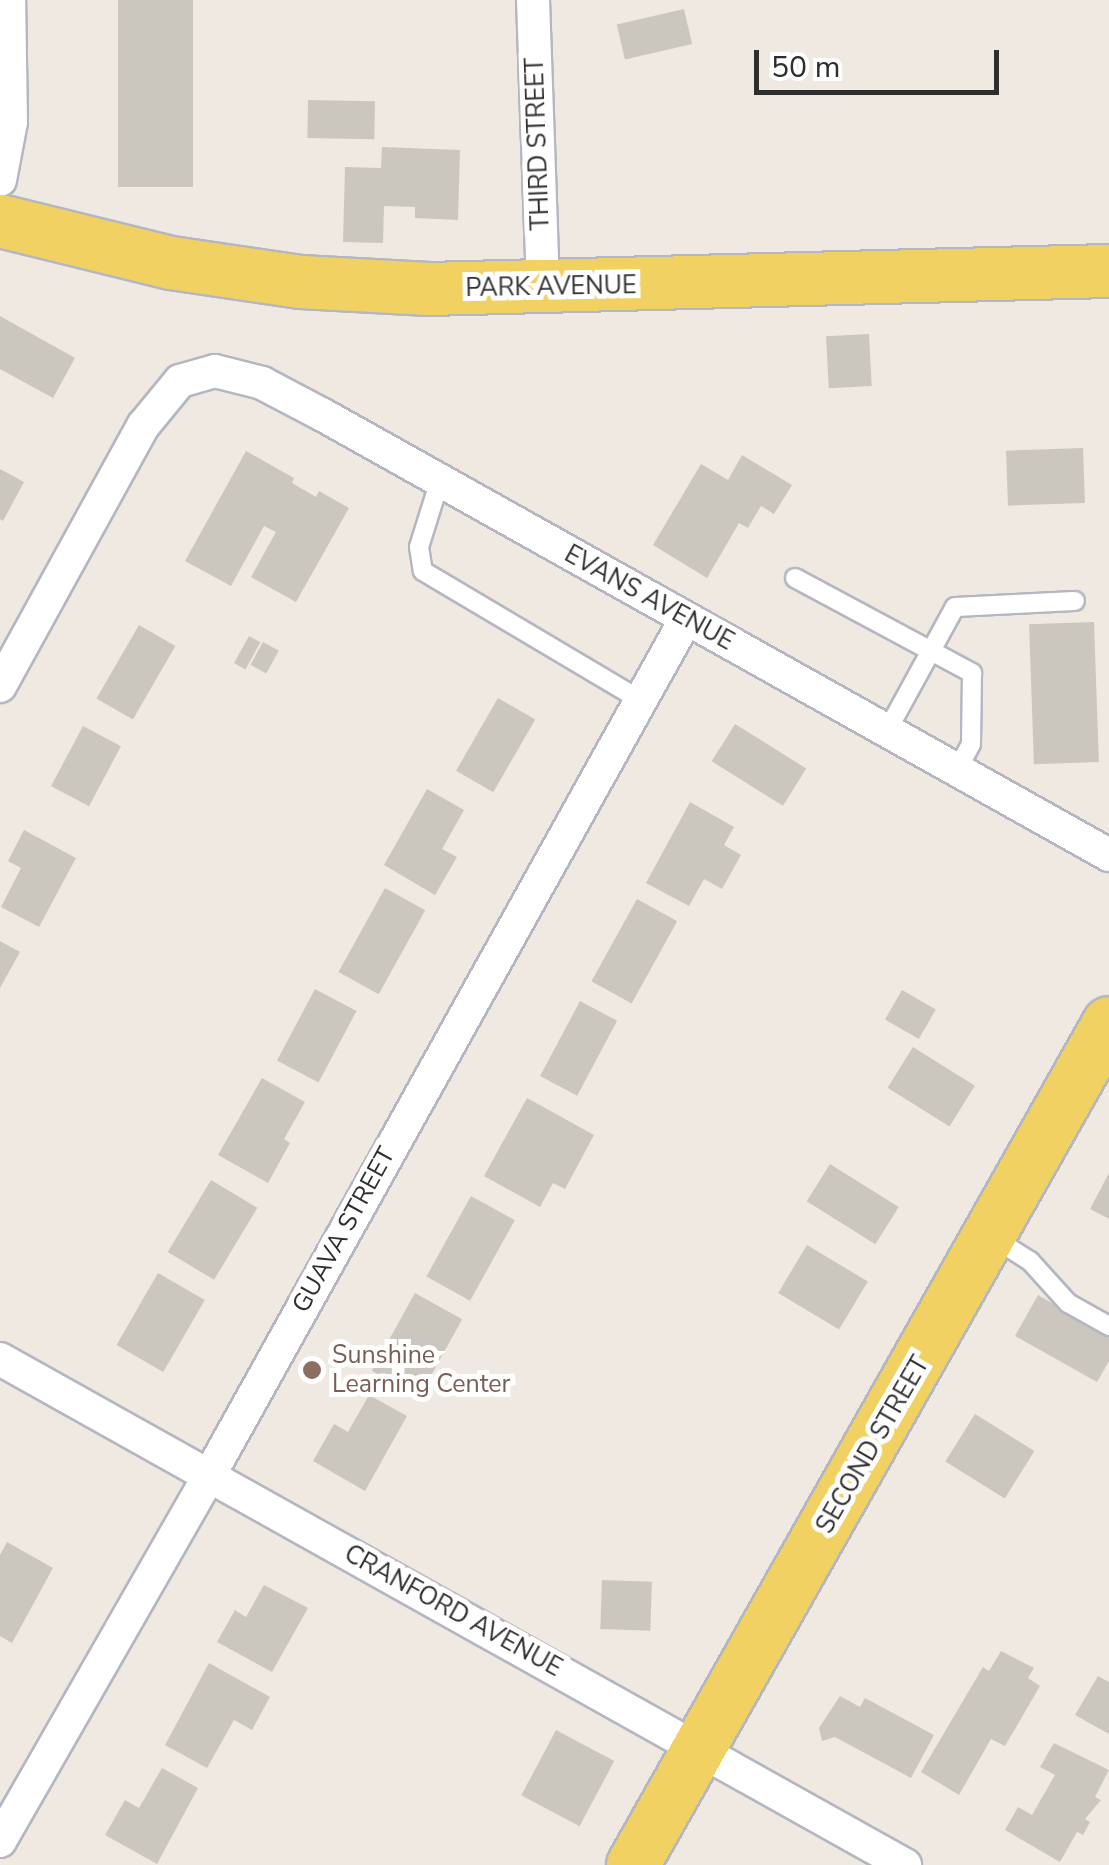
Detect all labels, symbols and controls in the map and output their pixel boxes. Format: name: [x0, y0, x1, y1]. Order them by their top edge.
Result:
scale bar: [759, 30, 1004, 92]
text: 50 m: [771, 47, 840, 88]
street label: THIRD STREET: [520, 57, 556, 231]
street label: PARK AVENUE: [465, 271, 637, 303]
street label: EVANS AVENUE: [559, 539, 739, 657]
street label: GUAVA STREET: [286, 1142, 402, 1318]
place label: Sunshine Learning Center: [332, 1341, 511, 1400]
street label: SECOND STREET: [810, 1351, 936, 1539]
marker: Sunshine Learning Center: [301, 1359, 323, 1381]
street label: CRANFORD AVENUE: [339, 1539, 567, 1683]

